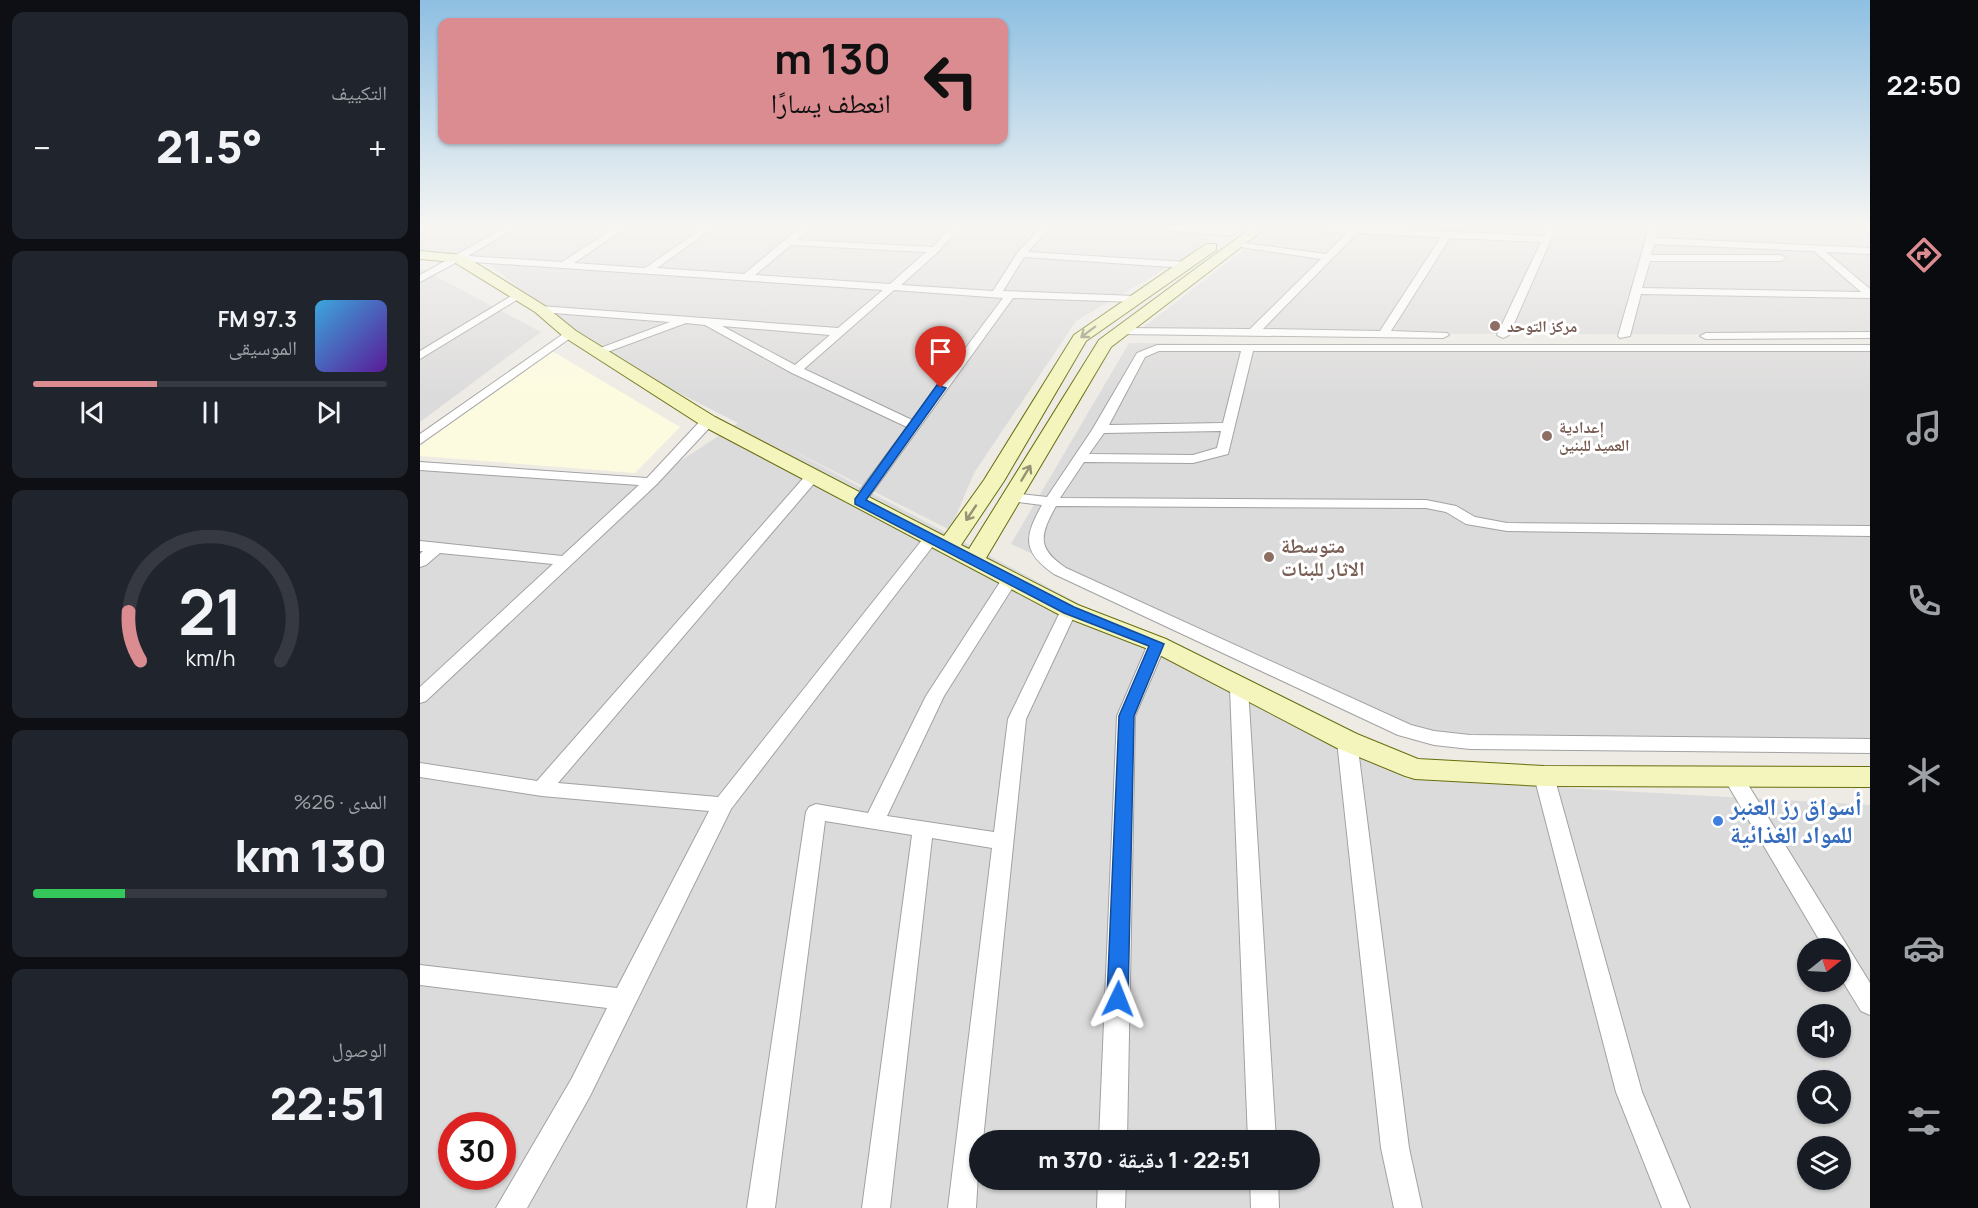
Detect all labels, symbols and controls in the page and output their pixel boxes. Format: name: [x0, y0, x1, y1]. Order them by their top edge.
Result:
text: 130 m: [774, 29, 891, 87]
icon: left: [912, 42, 990, 120]
text: 22:50: [1887, 66, 1962, 103]
text: التكييف: [331, 79, 387, 106]
text: انعطف يسارًا: [771, 84, 891, 121]
text: 21.5°: [156, 115, 263, 177]
text: −: [33, 125, 51, 170]
text: +: [368, 125, 387, 170]
icon: directions: [1903, 234, 1945, 276]
text: 97.3 FM: [218, 304, 297, 334]
place label: مركز التوحد: [1507, 315, 1577, 337]
marker: مركز التوحد: [1488, 319, 1502, 333]
pin: [915, 326, 966, 388]
one-way arrow: [1080, 326, 1096, 339]
text: الموسيقى: [229, 334, 297, 361]
icon: arrive: [924, 335, 957, 368]
icon: previous: [76, 396, 109, 429]
icon: pause: [194, 396, 227, 429]
icon: next: [312, 396, 345, 429]
icon: music: [1903, 407, 1945, 449]
place label: إعدادية العميد للبنين: [1559, 416, 1630, 456]
marker: إعدادية العميد للبنين: [1540, 429, 1554, 443]
one-way arrow: [1020, 465, 1032, 482]
one-way arrow: [965, 505, 977, 521]
place label: متوسطة الاثار للبنات: [1281, 532, 1365, 582]
marker: متوسطة الاثار للبنات: [1262, 550, 1276, 564]
text: 21: [178, 568, 242, 654]
icon: phone: [1903, 580, 1945, 622]
text: km/h: [185, 643, 235, 672]
icon: climate: [1903, 754, 1945, 796]
text: المدى · 26%: [294, 788, 387, 815]
place label: أسواق رز العنبر للمواد الغذائية: [1729, 789, 1862, 850]
marker: أسواق رز العنبر للمواد الغذائية: [1711, 814, 1725, 828]
text: 130 km: [235, 824, 387, 886]
icon: car: [1903, 927, 1945, 969]
north arrow: [1797, 938, 1851, 992]
map controls: [1797, 938, 1851, 1190]
position arrow: [1086, 967, 1150, 1031]
button: sound: [1797, 1004, 1851, 1058]
text: الوصول: [332, 1036, 387, 1063]
button: search: [1797, 1070, 1851, 1124]
text: 22:51: [270, 1072, 387, 1134]
icon: filters: [1903, 1100, 1945, 1142]
speed limit sign: 30: [438, 1112, 516, 1190]
button: layers: [1797, 1136, 1851, 1190]
text: 22:51 · 1 دقيقة · 370 m: [1038, 1145, 1251, 1175]

